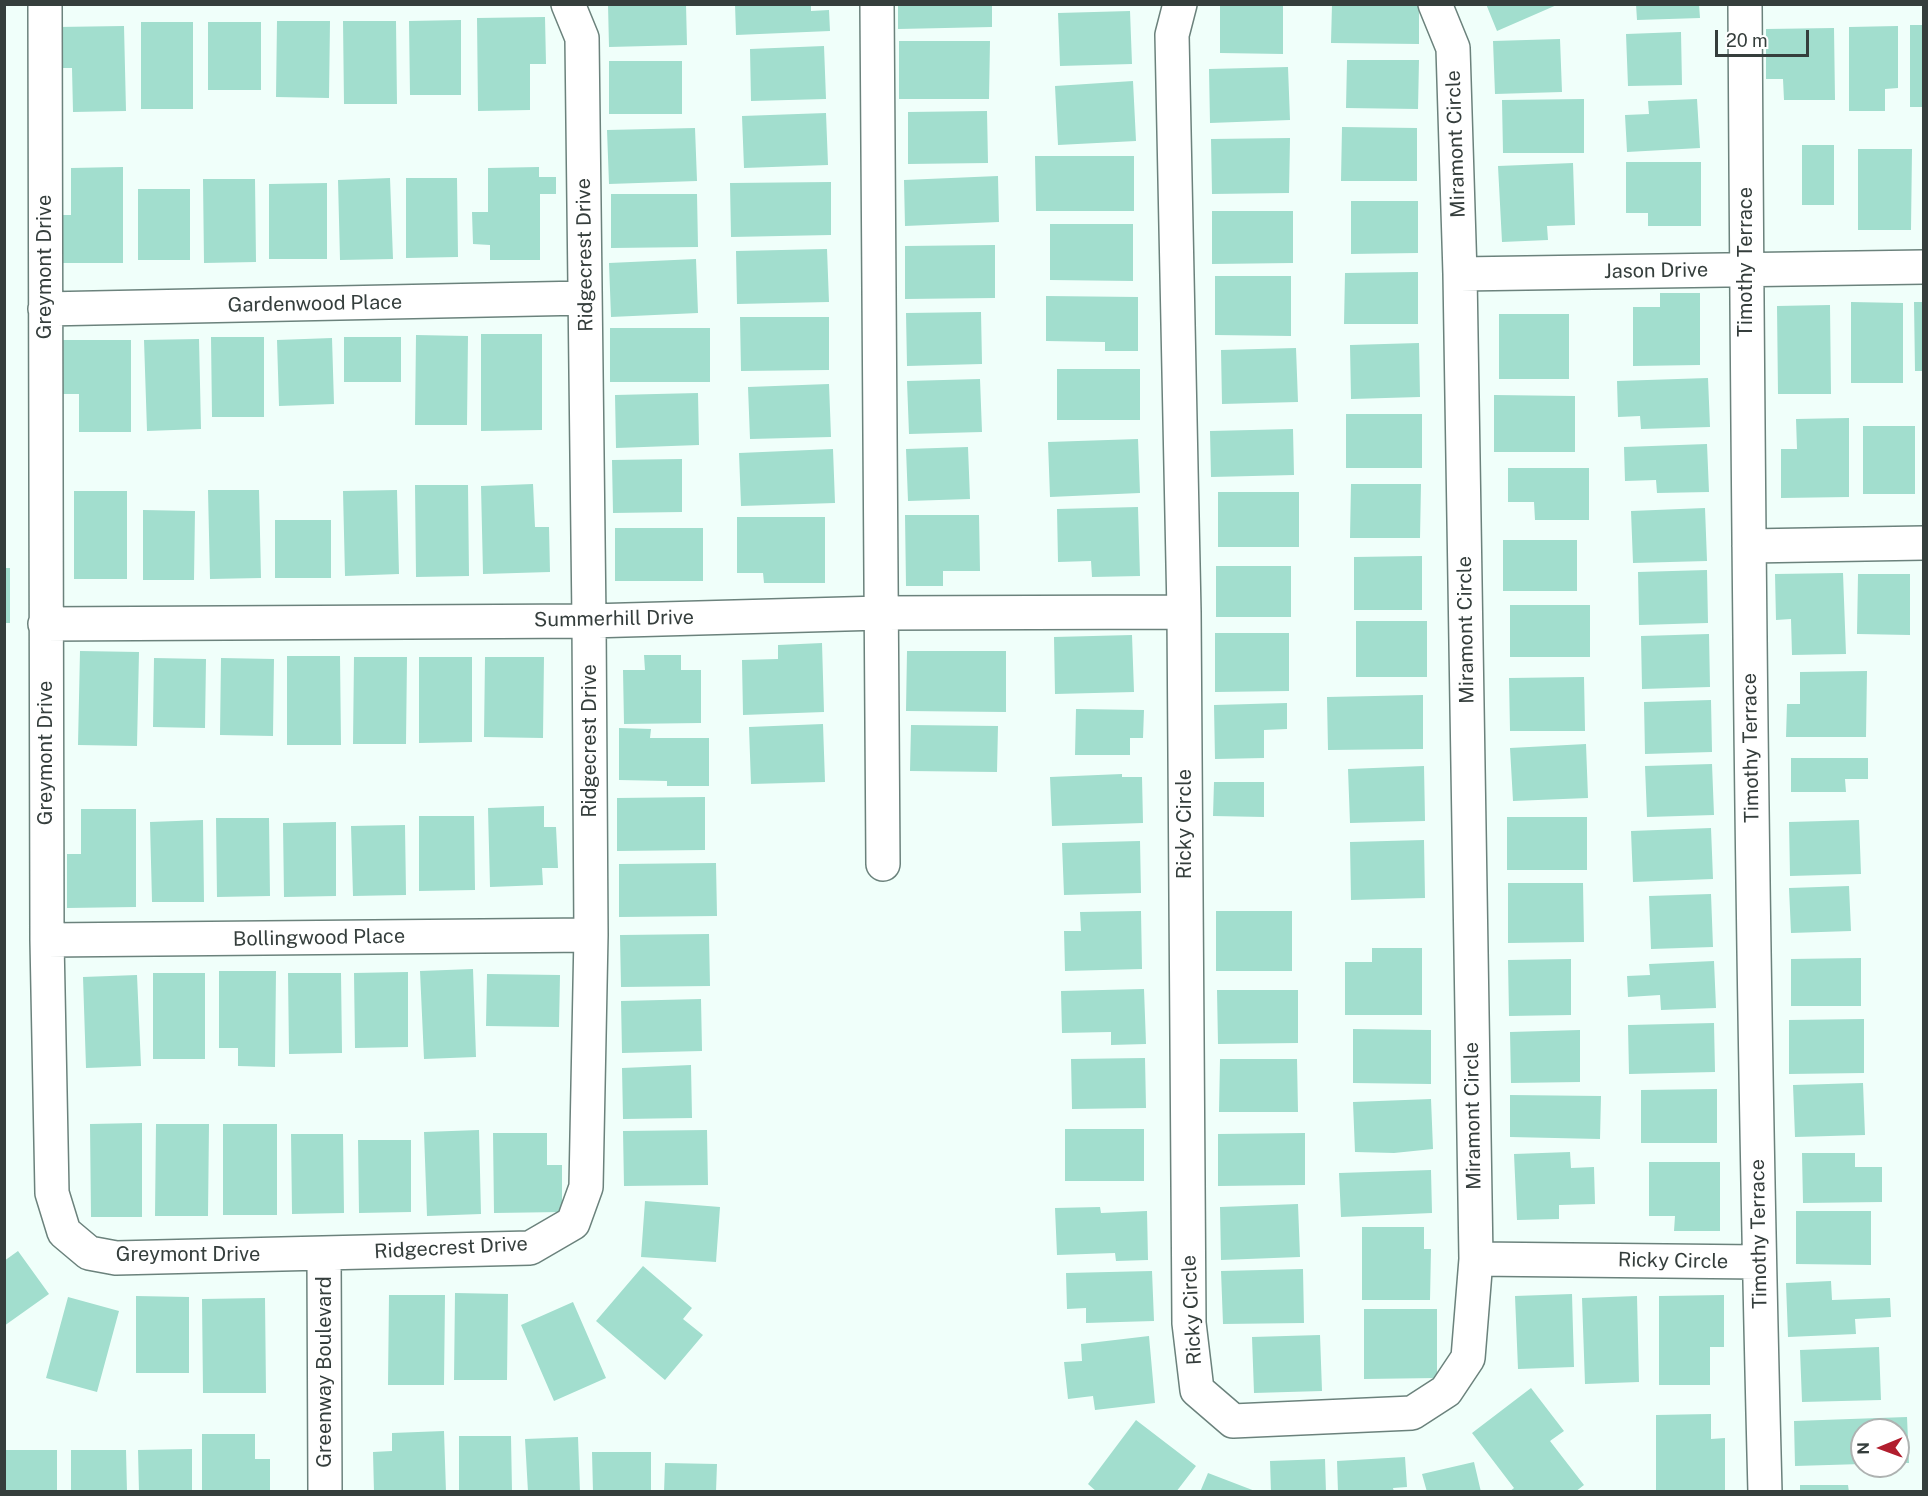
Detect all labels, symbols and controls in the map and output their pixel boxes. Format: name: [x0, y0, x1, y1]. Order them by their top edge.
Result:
scale bar: [1718, 18, 1812, 56]
text: 20 m: [1726, 30, 1768, 51]
street label: Miramont Circle: [1441, 70, 1471, 218]
street label: Ridgecrest Drive: [572, 178, 598, 332]
street label: Timothy Terrace: [1734, 187, 1758, 337]
street label: Greymont Drive: [33, 195, 57, 339]
street label: Jason Drive: [1604, 258, 1708, 284]
street label: Gardenwood Place: [228, 290, 402, 318]
street label: Miramont Circle: [1453, 556, 1479, 704]
street label: Summerhill Drive: [534, 606, 694, 632]
street label: Ridgecrest Drive: [578, 664, 602, 818]
street label: Timothy Terrace: [1738, 673, 1764, 823]
street label: Greymont Drive: [34, 681, 58, 825]
street label: Ricky Circle: [1173, 769, 1197, 879]
street label: Bollingwood Place: [233, 924, 405, 952]
street label: Miramont Circle: [1460, 1042, 1486, 1190]
street label: Timothy Terrace: [1746, 1159, 1772, 1309]
street label: Ridgecrest Drive: [374, 1232, 528, 1264]
street label: Greymont Drive: [116, 1243, 260, 1267]
street label: Ricky Circle: [1618, 1248, 1728, 1274]
street label: Ricky Circle: [1177, 1254, 1207, 1366]
street label: Greenway Boulevard: [313, 1276, 337, 1468]
north arrow: [1850, 1418, 1910, 1478]
text: N: [1854, 1442, 1873, 1455]

